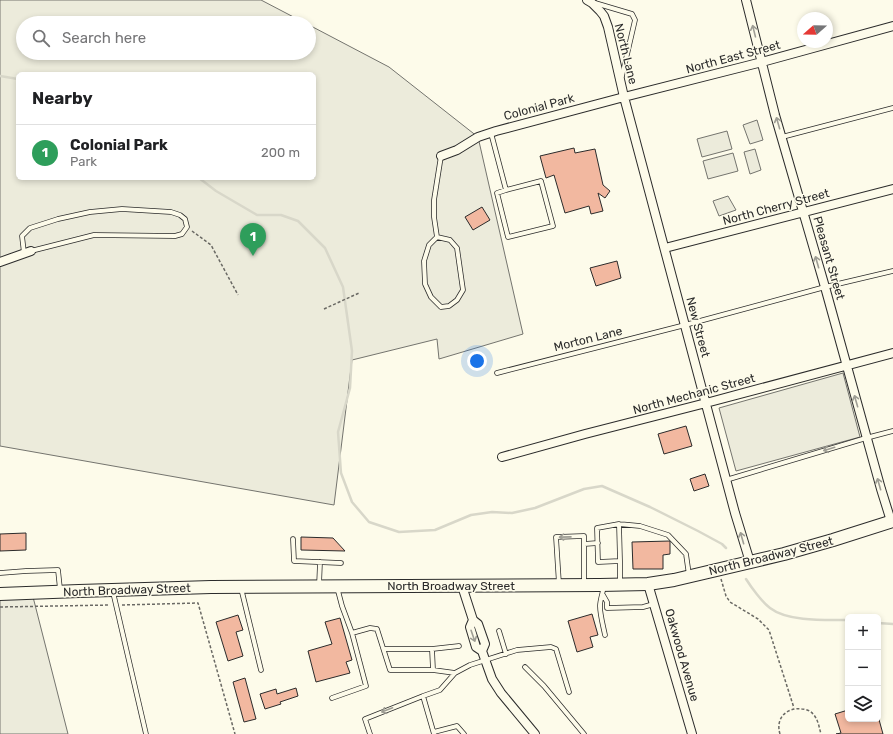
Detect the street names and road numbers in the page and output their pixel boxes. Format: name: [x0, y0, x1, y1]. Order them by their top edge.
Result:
street label: North Lane: [612, 22, 640, 86]
street label: North East Street: [684, 38, 782, 76]
street label: Colonial Park: [502, 91, 577, 123]
street label: North Cherry Street: [721, 186, 831, 228]
street label: Pleasant Street: [810, 215, 848, 302]
street label: New Street: [683, 295, 713, 359]
street label: Morton Lane: [552, 324, 624, 354]
street label: North Mechanic Street: [631, 371, 757, 417]
street label: North Broadway Street: [707, 534, 835, 578]
street label: North Broadway Street: [387, 579, 515, 593]
street label: North Broadway Street: [63, 581, 191, 599]
street label: Oakwood Avenue: [662, 607, 702, 703]

